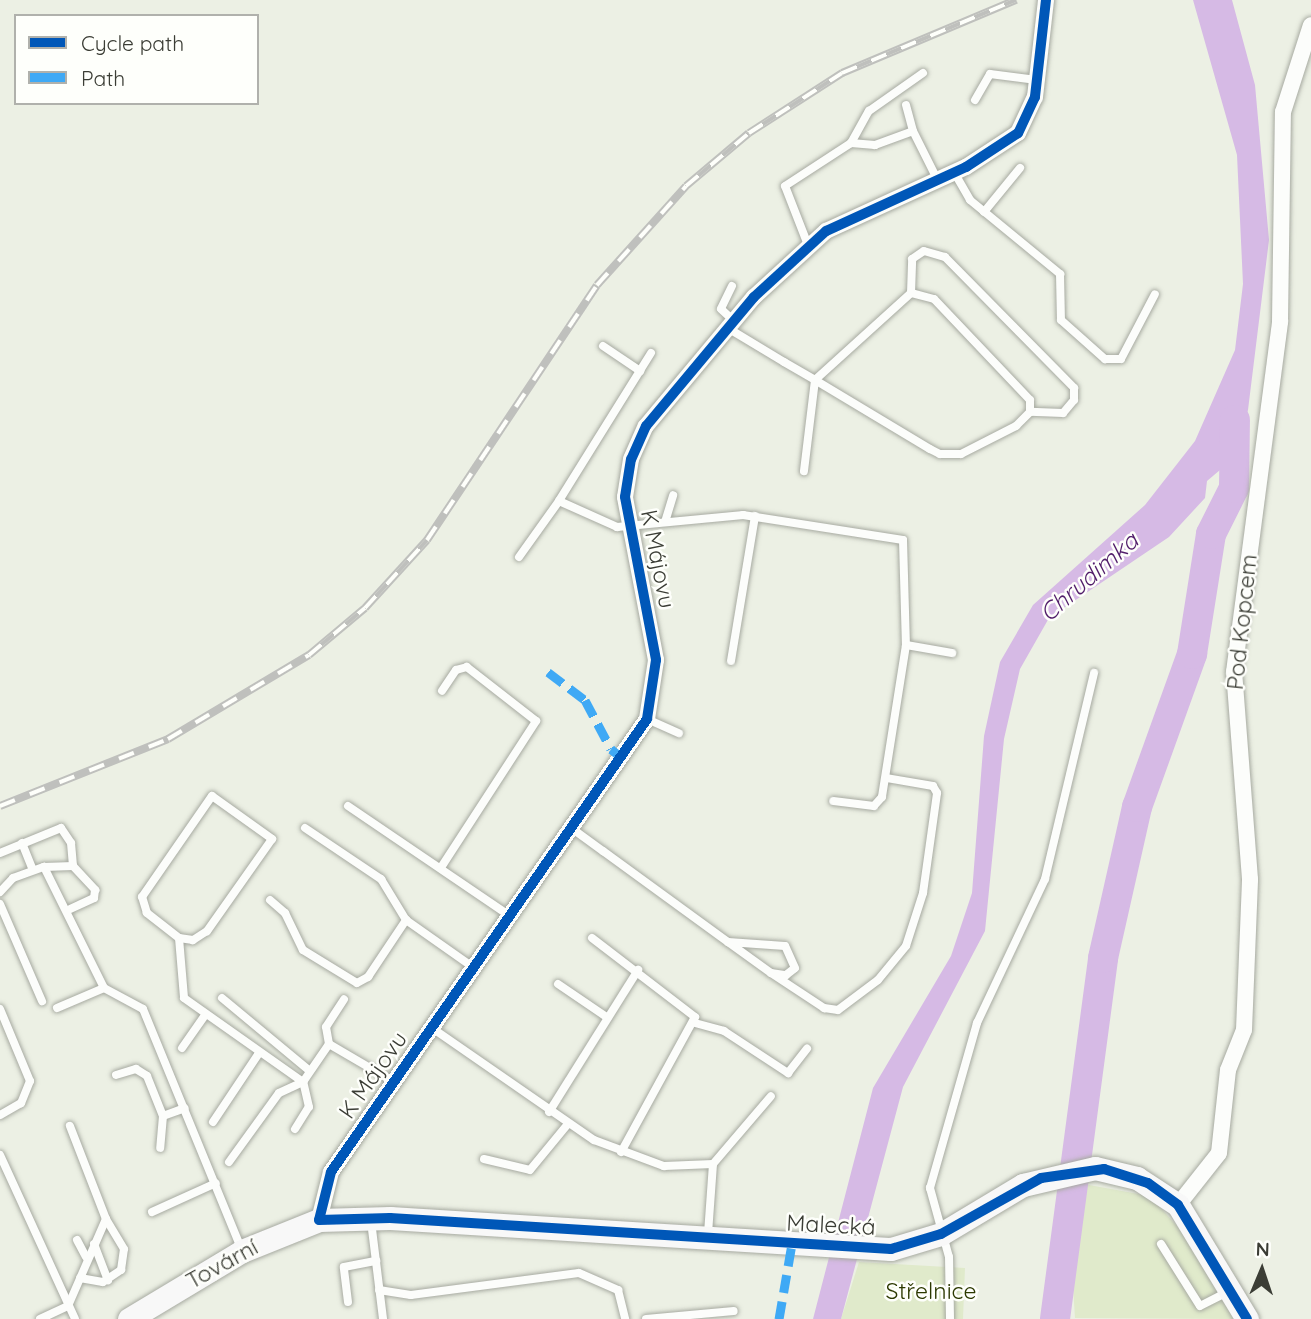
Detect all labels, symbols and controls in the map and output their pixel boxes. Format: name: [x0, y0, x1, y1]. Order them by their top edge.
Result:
legend: [14, 14, 259, 105]
text: Cycle path: [81, 30, 184, 56]
text: Path: [81, 65, 125, 91]
street label: K Májovu: [635, 507, 681, 611]
water label: Chrudimka: [1034, 526, 1144, 628]
street label: Pod Kopcem: [1221, 553, 1263, 691]
street label: K Májovu: [333, 1026, 413, 1124]
street label: Malecká: [786, 1209, 876, 1241]
street label: Tovární: [181, 1233, 263, 1295]
north arrow: [1227, 1235, 1297, 1305]
text: N: [1255, 1237, 1270, 1261]
park label: Střelnice: [886, 1277, 976, 1305]

